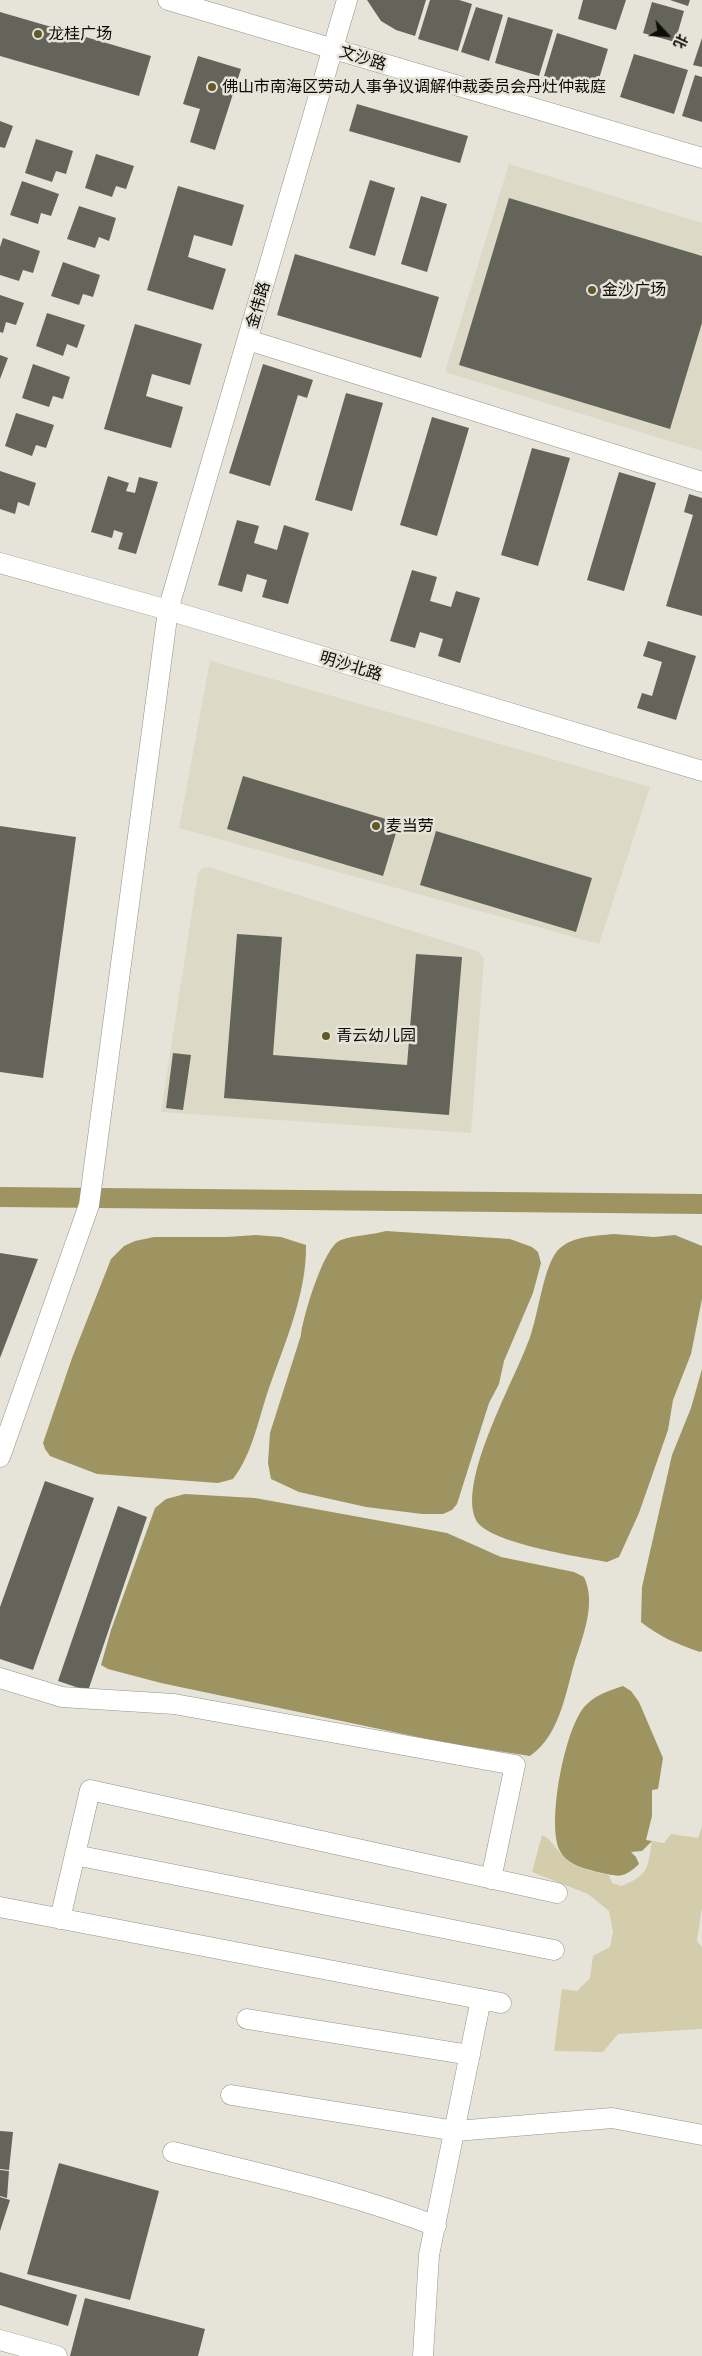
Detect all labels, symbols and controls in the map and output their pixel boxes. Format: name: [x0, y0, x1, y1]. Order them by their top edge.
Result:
north arrow: [642, 10, 692, 60]
place label: 龙桂广场: [48, 24, 112, 44]
marker: 龙桂广场: [32, 28, 44, 40]
text: 北: [670, 32, 692, 51]
street label: 文沙路: [337, 42, 389, 74]
place label: 佛山市南海区劳动人事争议调解仲裁委员会丹灶仲裁庭: [222, 77, 606, 97]
marker: 佛山市南海区劳动人事争议调解仲裁委员会丹灶仲裁庭: [206, 81, 218, 93]
street label: 金伟路: [242, 279, 274, 331]
place label: 金沙广场: [602, 280, 666, 300]
marker: 金沙广场: [586, 284, 598, 296]
street label: 明沙北路: [318, 647, 384, 685]
place label: 麦当劳: [386, 816, 434, 836]
marker: 麦当劳: [370, 820, 382, 832]
place label: 青云幼儿园: [336, 1026, 416, 1046]
marker: 青云幼儿园: [320, 1030, 332, 1042]

